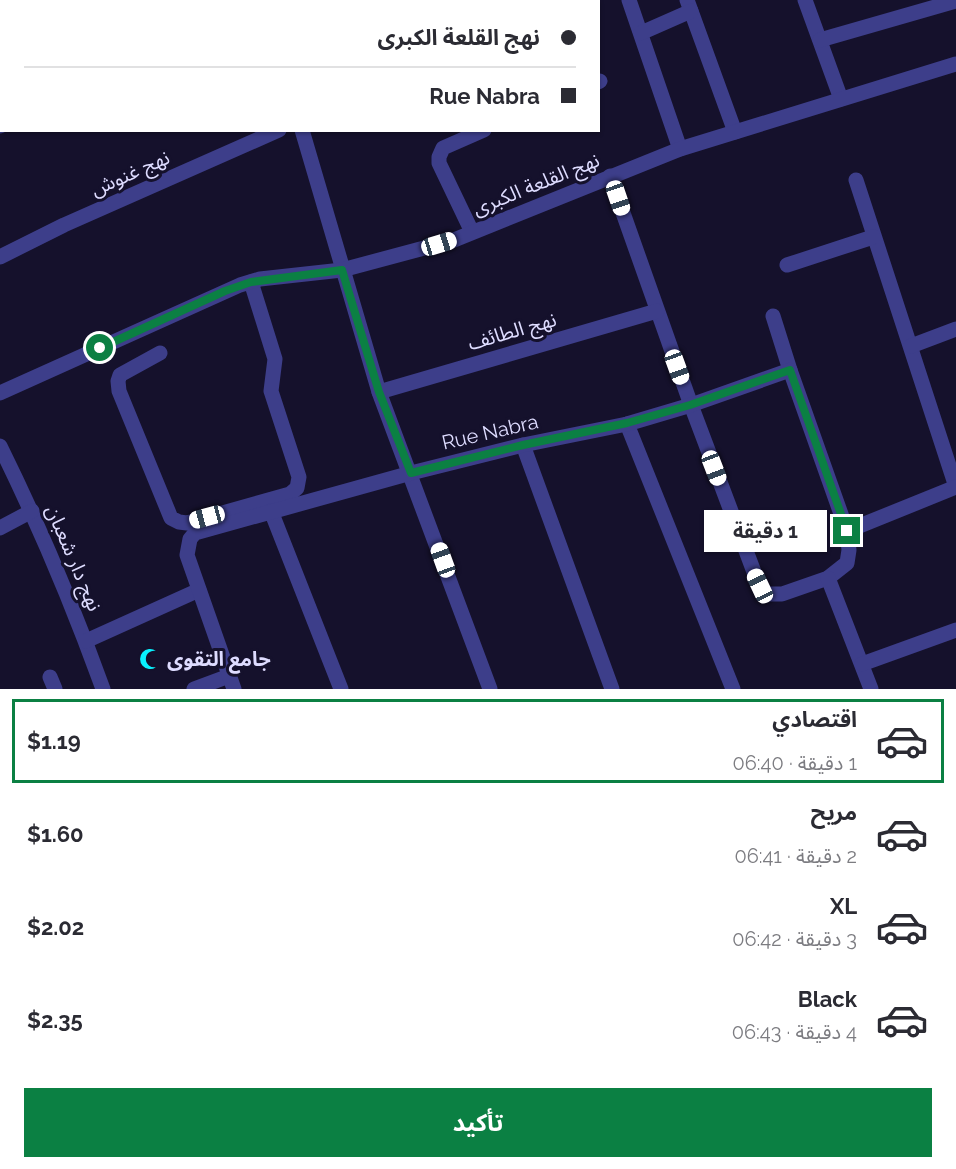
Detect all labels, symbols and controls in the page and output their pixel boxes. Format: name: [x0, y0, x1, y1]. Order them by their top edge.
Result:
text: نهج القلعة الكبرى: [377, 24, 540, 50]
text: Rue Nabra: [429, 83, 540, 109]
street label: نهج غنوش: [87, 145, 175, 204]
street label: نهج القلعة الكبرى: [469, 148, 604, 223]
car: [604, 178, 632, 218]
car: [419, 230, 459, 258]
street label: نهج الطائف: [465, 307, 560, 358]
route start: [86, 334, 113, 361]
car: [662, 347, 692, 387]
street label: Rue Nabra: [440, 409, 540, 455]
car: [699, 448, 729, 488]
street label: نهج دار شعبان: [38, 501, 107, 616]
car: [187, 504, 227, 530]
callout: 1 دقيقة: [703, 510, 826, 552]
route end: [833, 517, 860, 544]
text: 1 دقيقة: [733, 519, 798, 543]
car: [428, 540, 458, 580]
car: [744, 566, 776, 606]
mosque icon: جامع التقوى: [138, 647, 162, 671]
place label: جامع التقوى: [167, 647, 271, 674]
text: اقتصادي: [772, 706, 857, 732]
icon: car: [875, 714, 929, 768]
text: $1.19: [27, 728, 81, 754]
text: 1 دقيقة · 06:40: [733, 751, 857, 775]
text: مريح: [811, 799, 857, 825]
icon: car: [875, 807, 929, 861]
text: $1.60: [27, 821, 84, 847]
text: 2 دقيقة · 06:41: [734, 844, 857, 868]
text: XL: [830, 893, 857, 919]
icon: car: [875, 900, 929, 954]
text: $2.02: [27, 914, 84, 940]
text: 3 دقيقة · 06:42: [732, 927, 857, 951]
text: Black: [798, 986, 857, 1012]
icon: car: [875, 993, 929, 1047]
text: $2.35: [27, 1007, 83, 1033]
text: 4 دقيقة · 06:43: [732, 1020, 857, 1044]
button: تأكيد: [24, 1088, 932, 1157]

